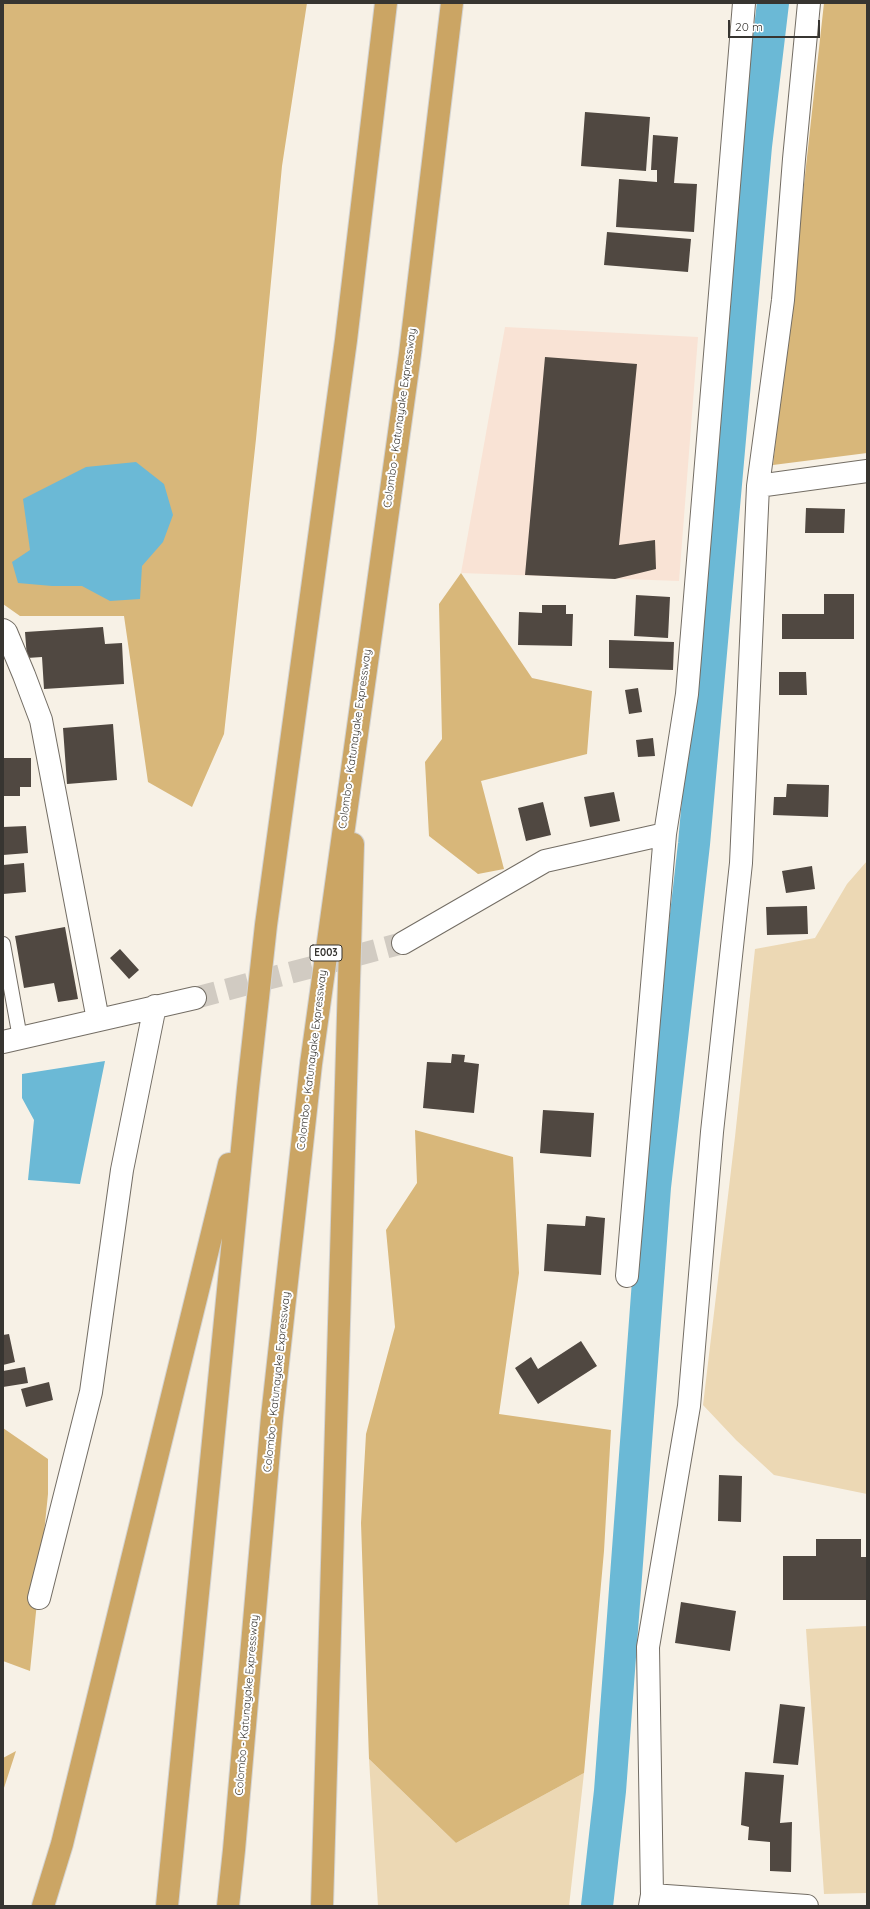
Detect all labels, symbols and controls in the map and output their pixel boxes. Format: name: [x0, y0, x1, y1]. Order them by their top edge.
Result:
scale bar: [730, 12, 822, 38]
text: 20 m: [735, 19, 763, 34]
street label: Colombo - Katunayake Expressway: [381, 327, 419, 509]
street label: Colombo - Katunayake Expressway: [336, 648, 374, 830]
road number: E003: [310, 945, 342, 961]
street label: Colombo - Katunayake Expressway: [294, 969, 330, 1151]
street label: Colombo - Katunayake Expressway: [261, 1291, 293, 1473]
street label: Colombo - Katunayake Expressway: [233, 1614, 261, 1796]

